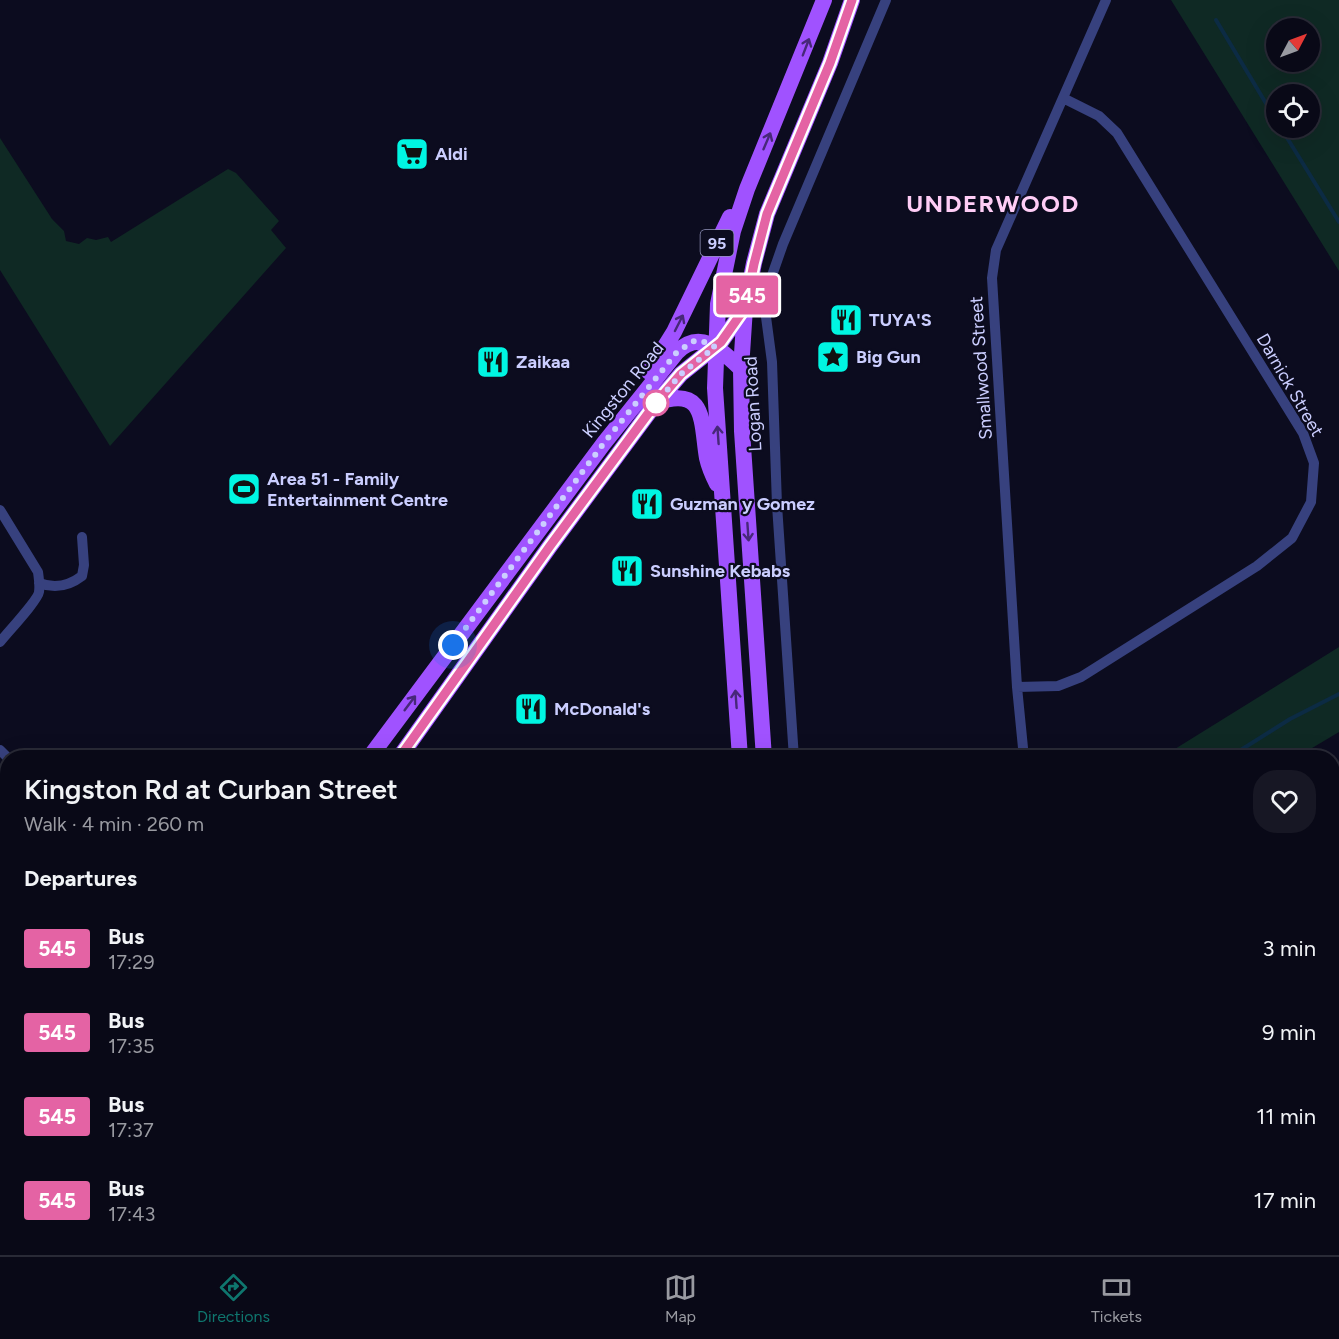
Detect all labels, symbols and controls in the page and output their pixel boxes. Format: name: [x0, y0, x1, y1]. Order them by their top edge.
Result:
north arrow: [1266, 18, 1320, 72]
map controls: [1266, 18, 1320, 138]
one-way arrow: [801, 38, 812, 56]
button: locate: [1266, 84, 1320, 138]
one-way arrow: [762, 132, 773, 151]
supermarket icon: Aldi: [394, 136, 430, 172]
place label: Aldi: [435, 143, 468, 165]
district label: UNDERWOOD: [906, 189, 1080, 218]
road number: 95: [700, 230, 734, 256]
line badge: 545: [712, 276, 782, 314]
text: 545: [728, 283, 766, 308]
street label: Smallwood Street: [965, 295, 997, 440]
restaurant icon: TUYA'S: [828, 302, 864, 338]
place label: TUYA'S: [869, 309, 932, 331]
one-way arrow: [674, 314, 685, 332]
street label: Darnick Street: [1252, 330, 1328, 441]
street label: Kingston Road: [578, 338, 668, 442]
place icon: Big Gun: [815, 339, 851, 375]
restaurant icon: Zaikaa: [475, 344, 511, 380]
place label: Big Gun: [856, 346, 921, 368]
place label: Zaikaa: [516, 351, 570, 373]
street label: Logan Road: [740, 356, 766, 452]
unlabelled marker: [643, 390, 669, 416]
one-way arrow: [713, 425, 724, 445]
place label: Area 51 - Family Entertainment Centre: [267, 468, 448, 511]
sports icon: Area 51 - Family Entertainment Centre: [226, 471, 262, 507]
restaurant icon: Guzman y Gomez: [629, 486, 665, 522]
place label: Guzman y Gomez: [670, 493, 815, 515]
one-way arrow: [743, 522, 754, 542]
restaurant icon: Sunshine Kebabs: [609, 553, 645, 589]
place label: Sunshine Kebabs: [650, 560, 791, 582]
your location: [438, 630, 468, 660]
one-way arrow: [730, 690, 741, 710]
restaurant icon: McDonald's: [513, 691, 549, 727]
one-way arrow: [404, 695, 417, 711]
place label: McDonald's: [554, 698, 651, 720]
button: heart: [1253, 770, 1316, 833]
text: Kingston Rd at Curban Street: [24, 772, 398, 806]
text: Walk · 4 min · 260 m: [24, 812, 204, 836]
text: Departures: [24, 865, 137, 892]
text: Bus: [108, 923, 144, 950]
text: 3 min: [1262, 935, 1316, 962]
text: 545: [38, 936, 76, 961]
text: 17:29: [108, 950, 155, 974]
text: Bus: [108, 1007, 144, 1034]
text: 9 min: [1262, 1019, 1316, 1046]
text: 545: [38, 1020, 76, 1045]
text: 17:35: [108, 1034, 154, 1058]
text: Bus: [108, 1091, 144, 1118]
text: 11 min: [1256, 1103, 1316, 1130]
text: 545: [38, 1104, 76, 1129]
text: 17:37: [108, 1118, 154, 1142]
text: Bus: [108, 1175, 144, 1202]
text: 17 min: [1254, 1187, 1316, 1214]
text: 545: [38, 1188, 76, 1213]
text: 17:43: [108, 1202, 155, 1226]
tab: Directions: [197, 1271, 270, 1326]
tab: Map: [664, 1271, 697, 1326]
tab: Tickets: [1091, 1271, 1142, 1326]

